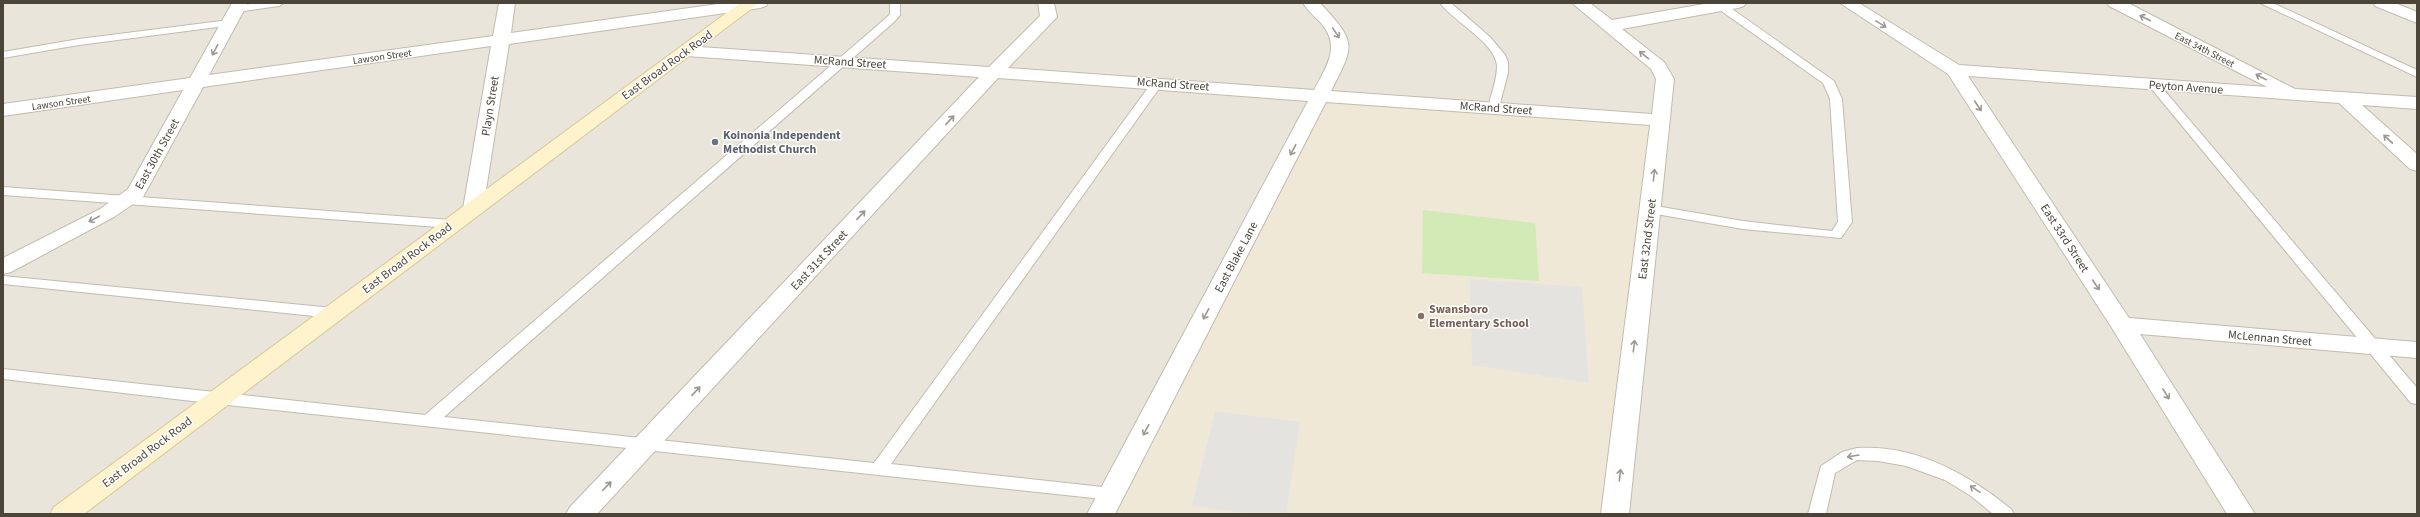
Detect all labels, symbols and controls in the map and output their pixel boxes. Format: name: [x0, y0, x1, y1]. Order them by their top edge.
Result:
one-way arrow: [2139, 14, 2151, 21]
one-way arrow: [1875, 20, 1887, 28]
street label: East Broad Rock Road: [618, 27, 716, 104]
one-way arrow: [1332, 27, 1340, 38]
street label: East 34th Street: [2172, 29, 2237, 71]
one-way arrow: [211, 43, 218, 55]
street label: Lawson Street: [352, 46, 413, 68]
one-way arrow: [1639, 50, 1650, 59]
street label: McRand Street: [813, 51, 887, 74]
street label: McRand Street: [1136, 73, 1210, 96]
one-way arrow: [2255, 73, 2267, 80]
street label: Playn Street: [477, 75, 504, 137]
street label: Peyton Avenue: [2148, 76, 2224, 99]
street label: Lawson Street: [31, 92, 92, 114]
street label: McRand Street: [1459, 97, 1533, 120]
one-way arrow: [1974, 100, 1982, 111]
one-way arrow: [945, 115, 955, 125]
street label: East 30th Street: [131, 116, 184, 193]
place label: Koinonia Independent Methodist Church: [723, 127, 841, 158]
one-way arrow: [2384, 135, 2394, 144]
marker: Koinonia Independent Methodist Church: [710, 137, 720, 147]
one-way arrow: [1288, 144, 1296, 156]
one-way arrow: [1650, 169, 1658, 182]
street label: East 32nd Street: [1634, 198, 1661, 280]
street label: East 33rd Street: [2036, 201, 2093, 276]
one-way arrow: [857, 209, 866, 220]
one-way arrow: [88, 216, 100, 224]
street label: East Broad Rock Road: [359, 219, 456, 298]
street label: East Blake Lane: [1211, 219, 1262, 296]
street label: East 31st Street: [787, 226, 852, 294]
one-way arrow: [2092, 279, 2100, 291]
place label: Swansboro Elementary School: [1429, 301, 1529, 332]
one-way arrow: [1202, 308, 1209, 320]
marker: Swansboro Elementary School: [1416, 311, 1426, 321]
street label: McLennan Street: [2227, 326, 2313, 351]
one-way arrow: [1631, 340, 1638, 353]
one-way arrow: [691, 386, 701, 396]
one-way arrow: [2162, 388, 2170, 400]
street label: East Broad Rock Road: [99, 413, 196, 492]
one-way arrow: [1141, 423, 1149, 435]
one-way arrow: [1846, 453, 1859, 461]
one-way arrow: [1616, 469, 1623, 482]
one-way arrow: [602, 481, 612, 491]
one-way arrow: [1969, 485, 1981, 493]

